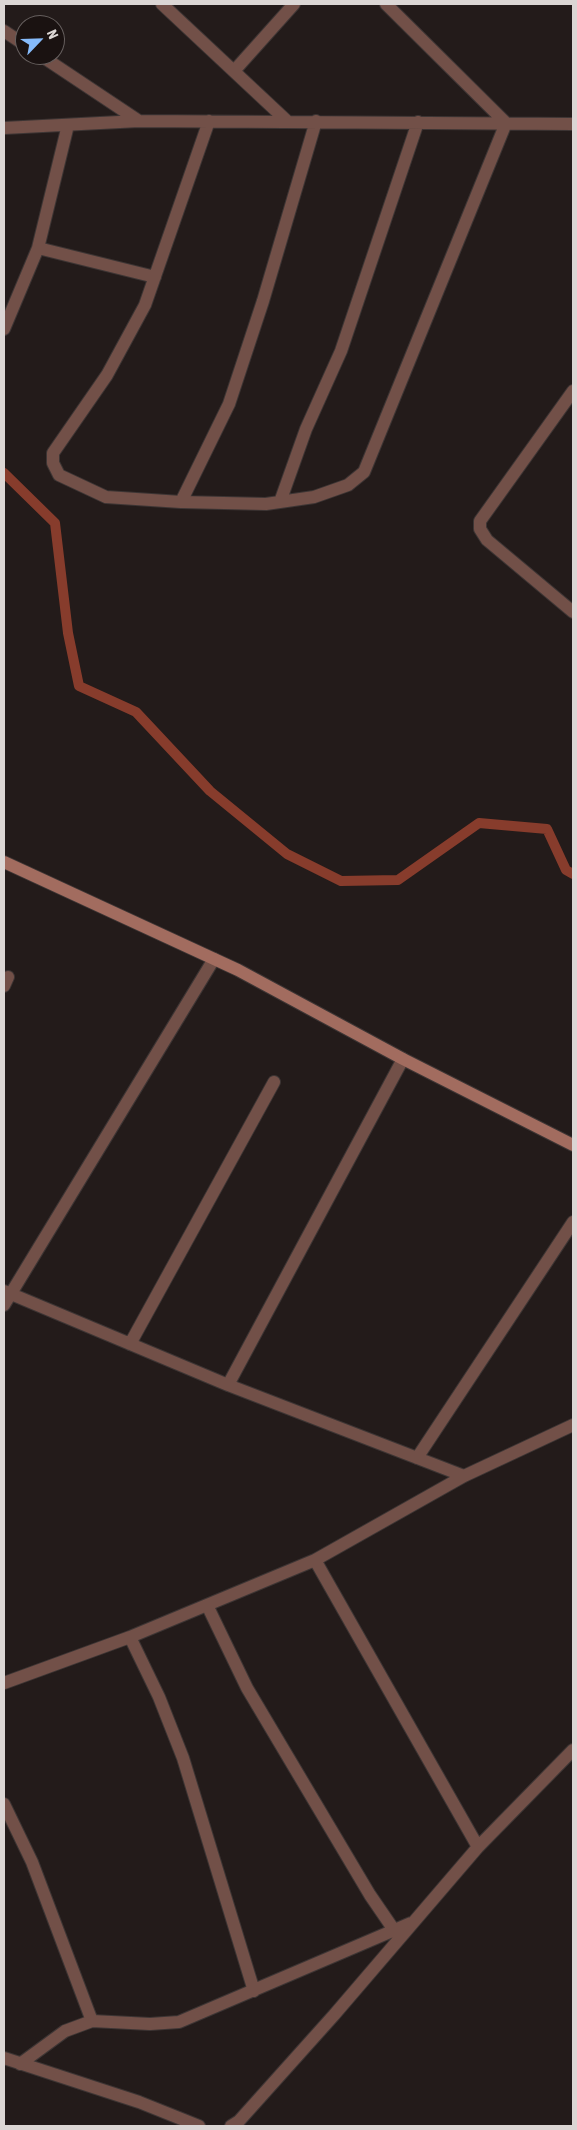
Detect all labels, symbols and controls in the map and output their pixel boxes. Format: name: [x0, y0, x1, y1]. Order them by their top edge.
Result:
north arrow: [15, 15, 65, 65]
text: N: [44, 27, 62, 41]

